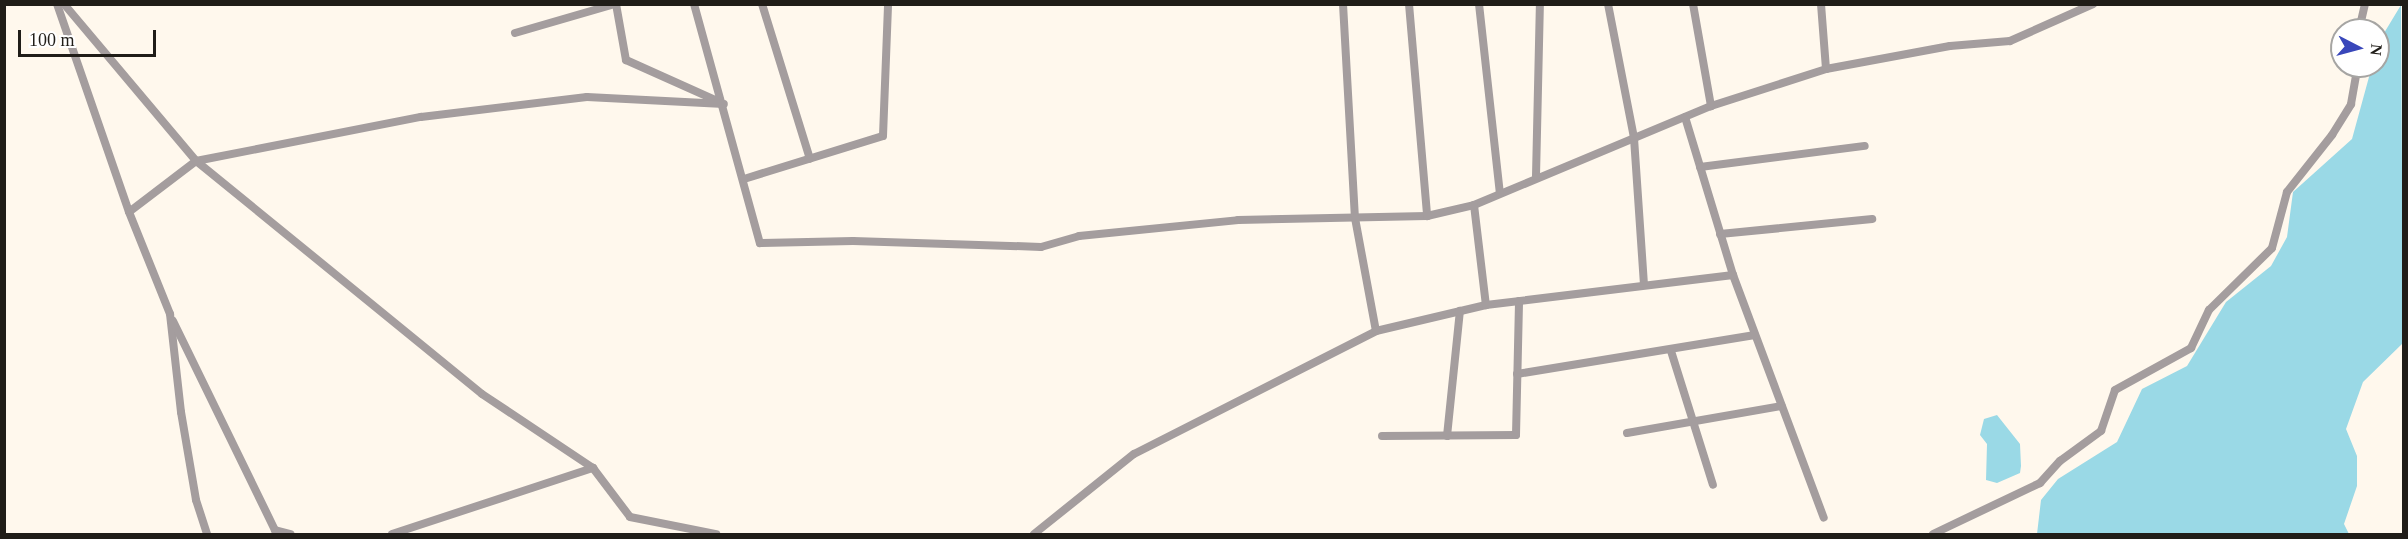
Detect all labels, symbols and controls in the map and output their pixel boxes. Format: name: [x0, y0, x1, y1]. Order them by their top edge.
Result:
scale bar: [21, 18, 159, 56]
north arrow: [2330, 18, 2390, 78]
text: 100 m: [29, 30, 75, 50]
text: N: [2367, 43, 2385, 56]

